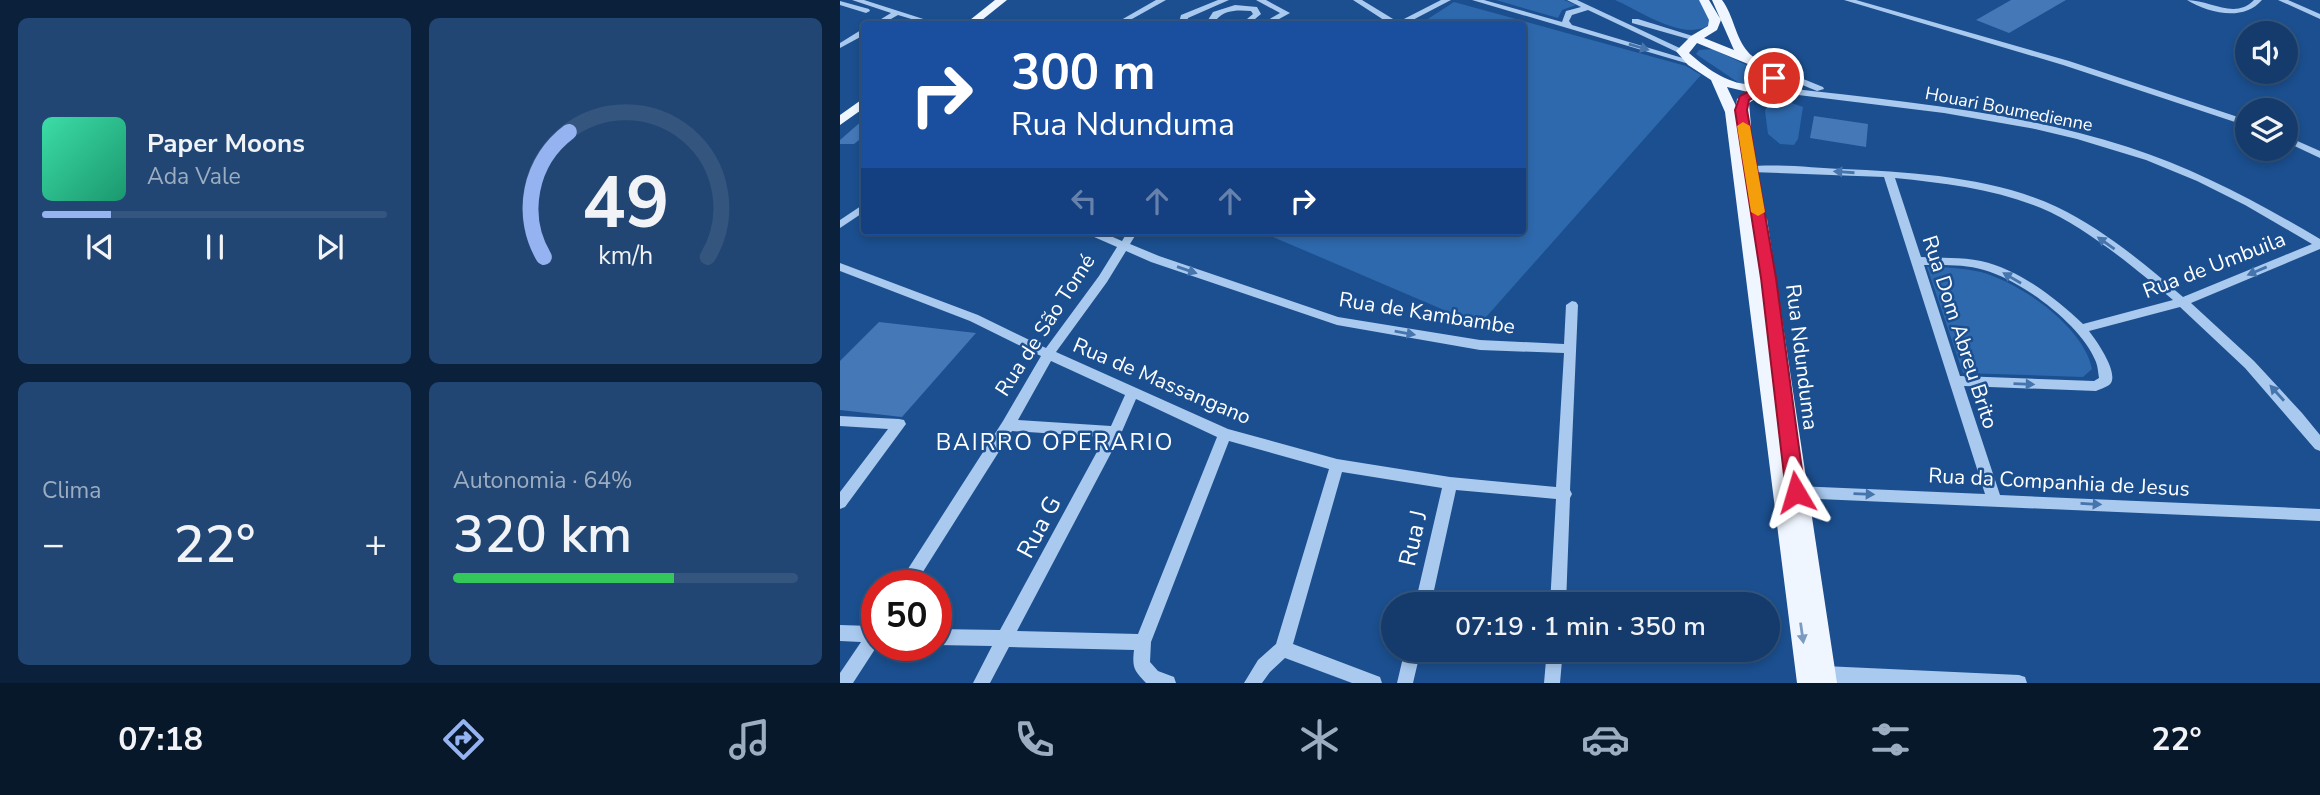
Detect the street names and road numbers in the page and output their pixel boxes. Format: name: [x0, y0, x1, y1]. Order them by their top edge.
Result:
street label: Houari Boumedienne: [1923, 81, 2095, 137]
street label: Rua de Umbuila: [2139, 225, 2289, 305]
street label: Rua Dom Abreu Brito: [1916, 232, 2004, 432]
street label: Rua de São Tomé: [989, 249, 1101, 401]
street label: Rua Ndunduma: [1779, 282, 1825, 432]
street label: Rua de Kambambe: [1337, 285, 1517, 341]
street label: Rua de Massangano: [1069, 331, 1255, 431]
street label: Rua da Companhia de Jesus: [1928, 461, 2190, 503]
street label: Rua G: [1009, 490, 1069, 564]
street label: Rua J: [1391, 507, 1435, 569]

